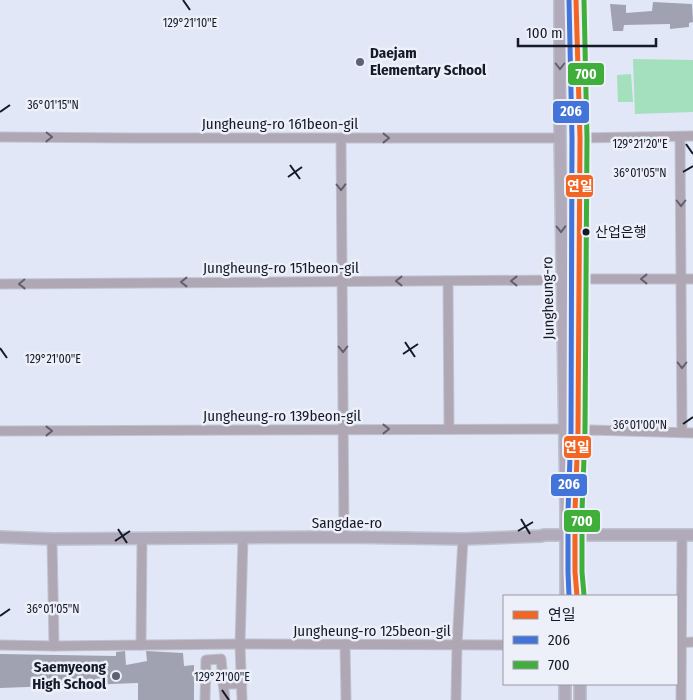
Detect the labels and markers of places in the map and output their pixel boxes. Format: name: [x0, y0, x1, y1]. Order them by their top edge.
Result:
place label: Daejam Elementary School: [370, 44, 487, 79]
marker: Daejam Elementary School: [354, 56, 366, 68]
place label: 산업은행: [595, 224, 647, 241]
marker: 산업은행: [581, 227, 591, 237]
place label: Saemyeong High School: [32, 658, 107, 693]
marker: Saemyeong High School: [110, 670, 122, 682]

